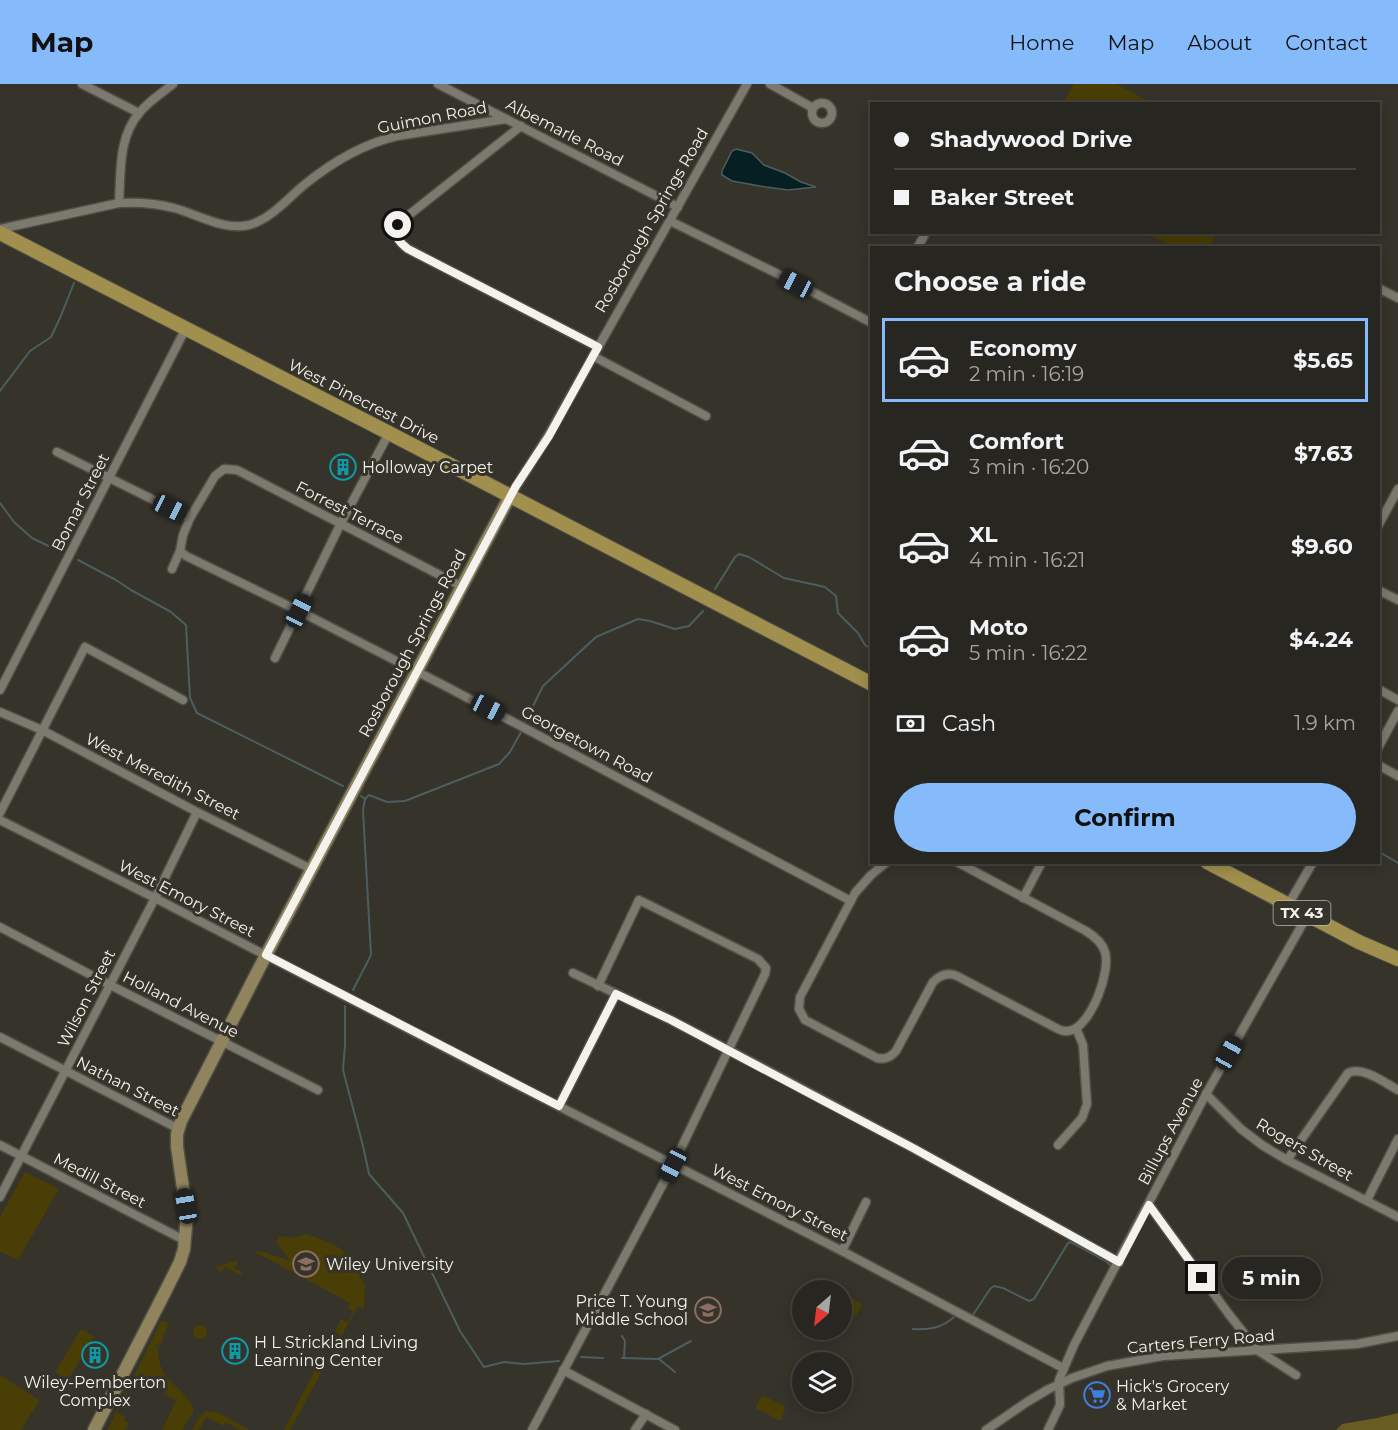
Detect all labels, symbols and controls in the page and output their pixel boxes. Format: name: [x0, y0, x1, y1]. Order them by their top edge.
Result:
text: Map: [30, 25, 93, 59]
text: Home: [1009, 30, 1074, 55]
text: Map: [1107, 30, 1154, 55]
text: About: [1187, 30, 1252, 55]
text: Contact: [1285, 30, 1368, 55]
street label: Albemarle Road: [503, 95, 627, 170]
street label: Guimon Road: [376, 98, 489, 137]
street label: Rosborough Springs Road: [591, 124, 712, 316]
text: Shadywood Drive: [930, 126, 1132, 153]
text: Baker Street: [930, 184, 1074, 211]
route start: [384, 211, 411, 238]
text: Choose a ride: [894, 265, 1086, 298]
car: [776, 268, 816, 300]
icon: car: [897, 333, 951, 387]
text: Economy: [969, 335, 1077, 362]
text: $5.65: [1293, 347, 1353, 374]
street label: West Pinecrest Drive: [285, 355, 442, 448]
text: 2 min · 16:19: [969, 362, 1084, 386]
icon: car: [897, 426, 951, 480]
text: Comfort: [969, 428, 1064, 455]
text: $7.63: [1294, 440, 1353, 467]
street label: Bomar Street: [48, 450, 114, 554]
building icon: Holloway Carpet: [328, 452, 358, 482]
text: 3 min · 16:20: [969, 455, 1089, 479]
place label: Holloway Carpet: [362, 458, 494, 477]
street label: Forrest Terrace: [293, 477, 407, 548]
car: [150, 492, 190, 524]
icon: car: [897, 519, 951, 573]
text: XL: [969, 521, 998, 548]
text: $9.60: [1291, 533, 1353, 560]
street label: Rosborough Springs Road: [355, 546, 470, 740]
text: 4 min · 16:21: [969, 548, 1085, 572]
car: [283, 591, 315, 631]
icon: car: [897, 612, 951, 666]
text: Moto: [969, 614, 1028, 641]
text: $4.24: [1289, 626, 1353, 653]
text: 5 min · 16:22: [969, 641, 1088, 665]
car: [468, 692, 508, 724]
street label: Georgetown Road: [518, 702, 656, 787]
icon: cash: [894, 707, 927, 740]
text: Cash: [942, 710, 996, 737]
text: 1.9 km: [1294, 711, 1356, 735]
street label: West Meredith Street: [82, 729, 244, 824]
button: Confirm: [894, 783, 1356, 852]
street label: West Emory Street: [115, 856, 258, 941]
road number: TX 43: [1274, 901, 1330, 925]
street label: Wilson Street: [54, 946, 119, 1050]
street label: Holland Avenue: [120, 967, 242, 1042]
car: [1212, 1033, 1246, 1073]
street label: Nathan Street: [73, 1052, 183, 1121]
street label: Billups Avenue: [1134, 1074, 1207, 1188]
street label: Rogers Street: [1253, 1114, 1357, 1185]
car: [657, 1145, 689, 1185]
street label: Medill Street: [50, 1149, 150, 1212]
street label: West Emory Street: [708, 1160, 851, 1245]
car: [174, 1187, 198, 1225]
school or university icon: Wiley University: [291, 1249, 321, 1279]
place label: Wiley University: [326, 1255, 454, 1274]
callout: 5 min: [1223, 1257, 1322, 1299]
route end: [1188, 1264, 1215, 1291]
text: 5 min: [1242, 1266, 1301, 1290]
north arrow: [792, 1280, 852, 1340]
map controls: [792, 1280, 852, 1412]
place label: Price T. Young Middle School: [575, 1292, 688, 1329]
school or university icon: Price T. Young Middle School: [693, 1295, 723, 1325]
street label: Carters Ferry Road: [1126, 1326, 1276, 1357]
place label: H L Strickland Living Learning Center: [254, 1333, 418, 1370]
building icon: H L Strickland Living Learning Center: [220, 1336, 250, 1366]
building icon: Wiley-Pemberton Complex: [80, 1340, 110, 1370]
button: layers: [792, 1352, 852, 1412]
place label: Wiley-Pemberton Complex: [24, 1373, 166, 1410]
place label: Hick's Grocery & Market: [1116, 1377, 1229, 1414]
supermarket icon: Hick's Grocery & Market: [1082, 1380, 1112, 1410]

